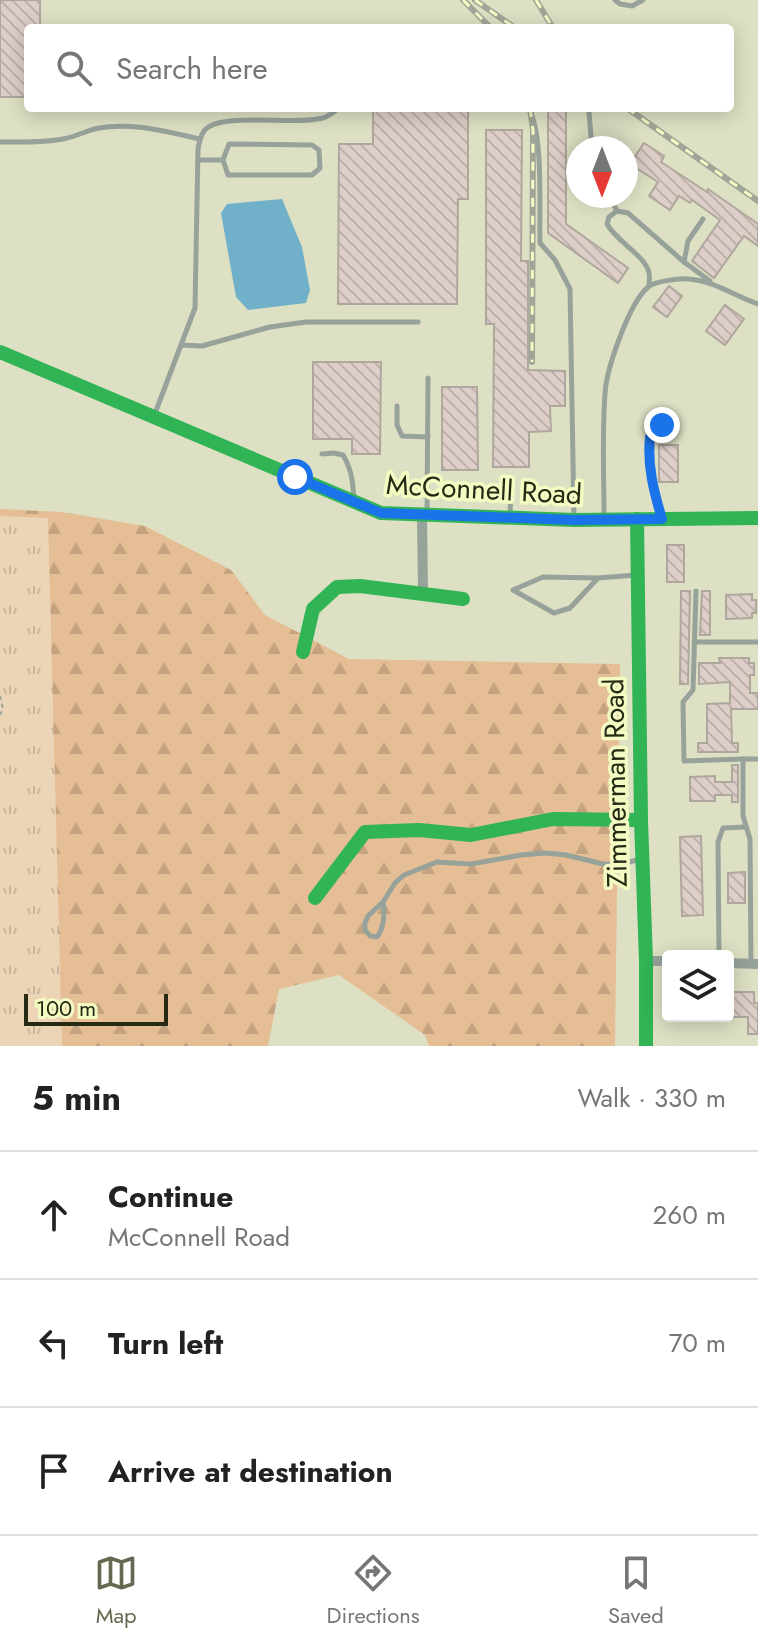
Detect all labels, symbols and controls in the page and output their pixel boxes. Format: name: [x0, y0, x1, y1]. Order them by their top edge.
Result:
search box: [24, 24, 734, 112]
icon: search: [52, 46, 96, 90]
text: Search here: [116, 47, 268, 90]
north arrow: [566, 136, 638, 208]
route end: [644, 407, 680, 443]
route start: [277, 459, 313, 495]
street label: McConnell Road: [385, 464, 583, 515]
street label: Zimmerman Road: [593, 678, 638, 888]
map controls: [662, 950, 734, 1022]
button: layers: [662, 950, 734, 1022]
scale bar: [24, 990, 168, 1026]
text: 100 m: [36, 992, 96, 1024]
text: 5 min: [32, 1074, 121, 1123]
text: Walk · 330 m: [577, 1079, 726, 1117]
text: Continue: [108, 1175, 234, 1218]
icon: ahead: [32, 1193, 76, 1237]
text: 260 m: [653, 1196, 726, 1234]
text: McConnell Road: [108, 1218, 290, 1256]
icon: left: [32, 1321, 76, 1365]
text: Turn left: [108, 1322, 223, 1365]
text: 70 m: [669, 1324, 726, 1362]
icon: arrive: [32, 1449, 76, 1493]
text: Arrive at destination: [108, 1450, 393, 1493]
tab: Map: [94, 1551, 138, 1631]
tab: Directions: [327, 1551, 420, 1631]
tab: Saved: [608, 1551, 664, 1631]

